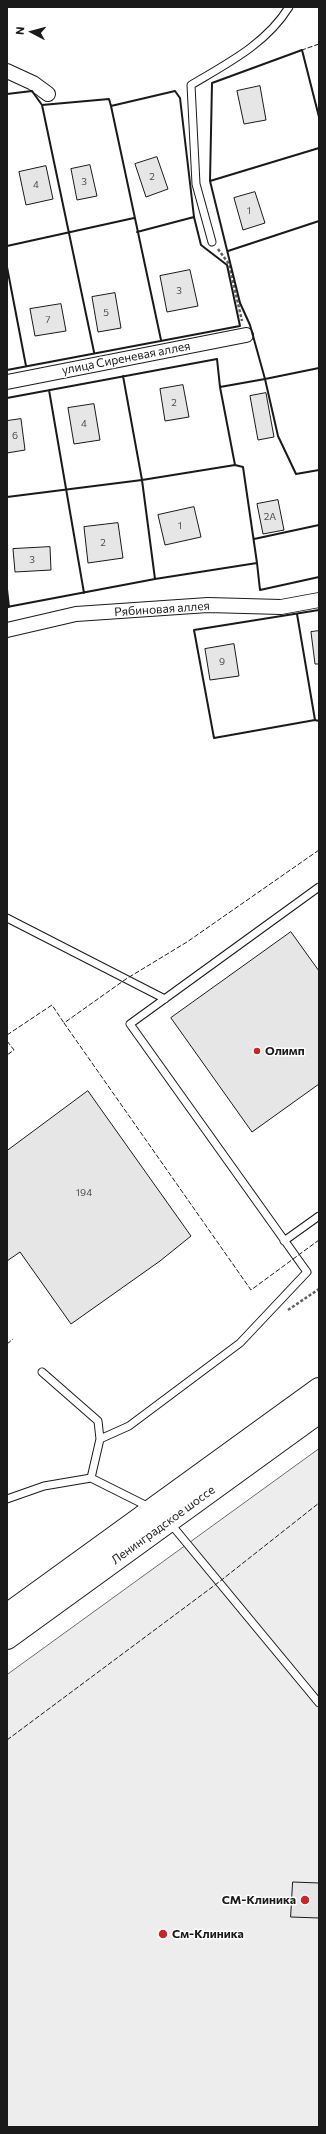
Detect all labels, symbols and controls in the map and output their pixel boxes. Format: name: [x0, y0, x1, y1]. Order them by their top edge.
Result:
north arrow: [12, 12, 52, 52]
text: N: [13, 26, 26, 35]
house number: 2: [149, 171, 155, 183]
house number: 3: [81, 176, 87, 188]
house number: 4: [33, 179, 39, 191]
house number: 1: [247, 205, 251, 217]
house number: 3: [176, 285, 182, 297]
house number: 5: [103, 307, 109, 319]
house number: 7: [45, 314, 51, 326]
street label: улица Сиреневая аллея: [61, 338, 191, 378]
house number: 2: [171, 397, 177, 409]
house number: 4: [81, 418, 87, 430]
house number: 6: [12, 430, 18, 442]
house number: 2А: [264, 511, 276, 523]
house number: 1: [178, 520, 182, 532]
house number: 2: [100, 537, 106, 549]
house number: 3: [29, 554, 35, 566]
street label: Рябиновая аллея: [114, 598, 210, 620]
house number: 9: [219, 656, 225, 668]
place label: Олимп: [265, 1044, 305, 1058]
marker: Олимп: [252, 1046, 262, 1056]
house number: 194: [76, 1187, 92, 1199]
street label: Ленинградское шоссе: [108, 1483, 218, 1567]
place label: СМ-Клиника: [222, 1893, 296, 1907]
marker: СМ-Клиника: [299, 1894, 311, 1906]
place label: См-Клиника: [172, 1927, 244, 1941]
marker: См-Клиника: [157, 1928, 169, 1940]

